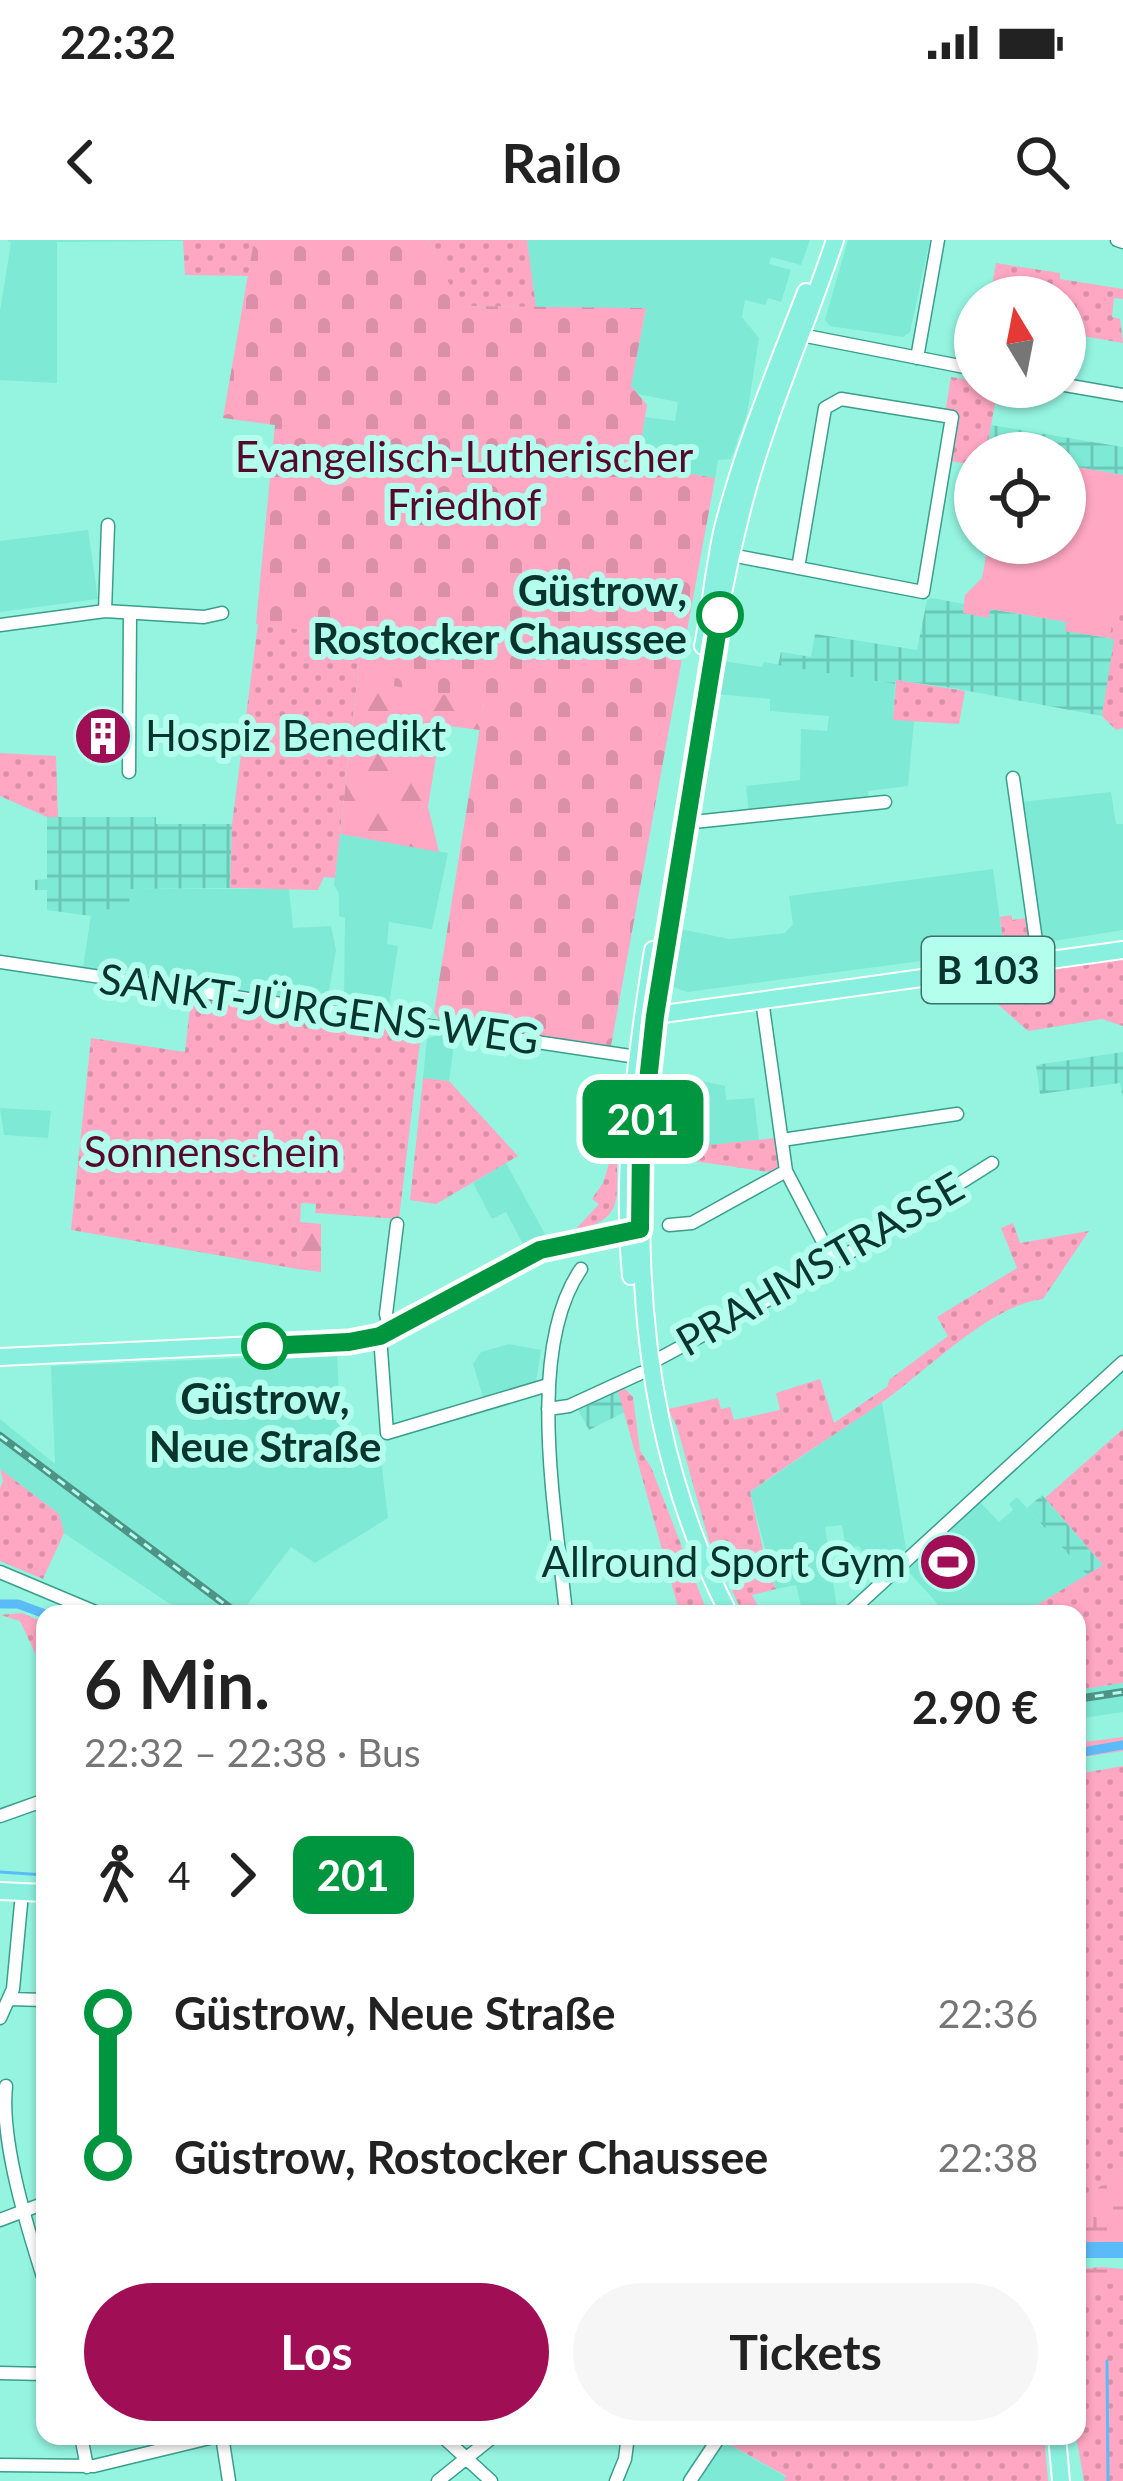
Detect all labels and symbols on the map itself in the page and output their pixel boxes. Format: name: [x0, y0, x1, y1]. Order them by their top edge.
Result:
north arrow: [954, 276, 1086, 408]
park label: Evangelisch-Lutherischer Friedhof: [235, 431, 693, 529]
place label: Güstrow, Rostocker Chaussee: [312, 565, 687, 663]
marker: Güstrow, Rostocker Chaussee: [698, 593, 742, 637]
building icon: Hospiz Benedikt: [72, 705, 134, 767]
place label: Hospiz Benedikt: [145, 710, 446, 760]
road number: B 103: [922, 937, 1054, 1003]
street label: SANKT-JÜRGENS-WEG: [96, 952, 542, 1064]
line badge: 201: [574, 1080, 712, 1158]
park label: Sonnenschein: [84, 1126, 340, 1176]
street label: PRAHMSTRASSE: [667, 1161, 972, 1366]
marker: Güstrow, Neue Straße: [243, 1324, 287, 1368]
place label: Güstrow, Neue Straße: [149, 1373, 381, 1471]
sports icon: Allround Sport Gym: [917, 1531, 979, 1593]
place label: Allround Sport Gym: [542, 1536, 906, 1586]

